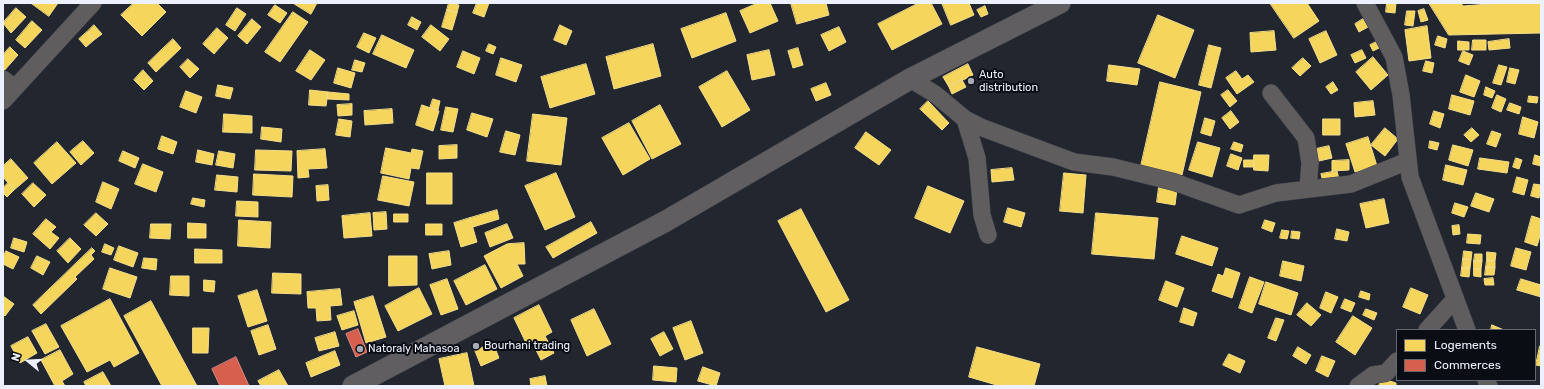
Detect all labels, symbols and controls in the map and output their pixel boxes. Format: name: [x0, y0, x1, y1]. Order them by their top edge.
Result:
place label: Auto distribution: [979, 68, 1038, 94]
marker: Auto distribution: [966, 76, 976, 86]
legend: [1396, 329, 1536, 381]
text: Logements: [1434, 338, 1497, 352]
place label: Bourhani trading: [484, 339, 570, 353]
north arrow: [8, 341, 48, 381]
marker: Bourhani trading: [471, 341, 481, 351]
place label: Natoraly Mahasoa: [368, 342, 459, 356]
marker: Natoraly Mahasoa: [355, 344, 365, 354]
text: N: [9, 351, 24, 363]
text: Commerces: [1434, 358, 1501, 372]

